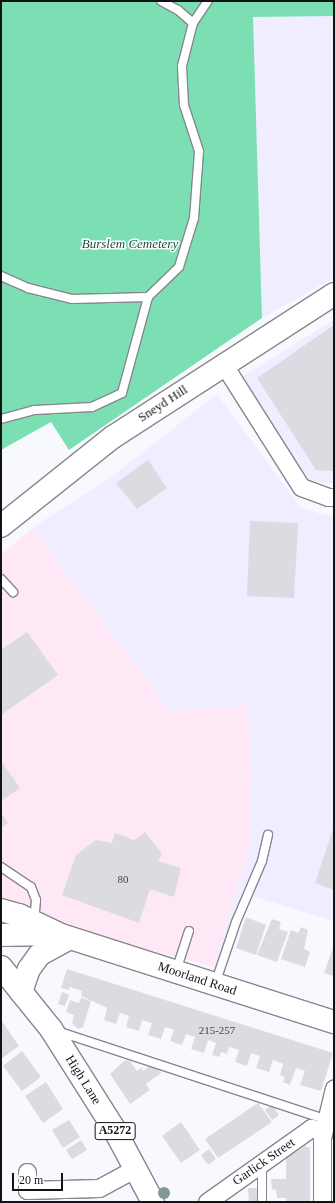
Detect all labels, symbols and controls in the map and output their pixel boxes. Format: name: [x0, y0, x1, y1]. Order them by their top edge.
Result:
park label: Burslem Cemetery: [82, 236, 178, 252]
street label: Sneyd Hill: [135, 382, 191, 426]
house number: 80: [118, 872, 128, 886]
street label: Moorland Road: [156, 959, 238, 999]
house number: 215-257: [199, 1023, 235, 1037]
street label: High Lane: [62, 1052, 104, 1108]
road number: A5272: [94, 1121, 136, 1141]
street label: Garlick Street: [230, 1135, 298, 1189]
scale bar: [14, 1165, 65, 1191]
text: 20 m: [19, 1173, 43, 1187]

